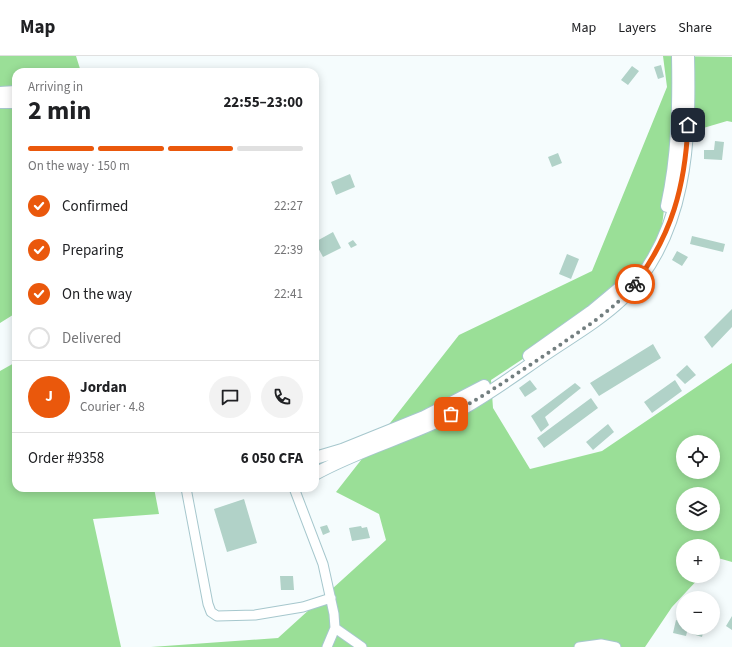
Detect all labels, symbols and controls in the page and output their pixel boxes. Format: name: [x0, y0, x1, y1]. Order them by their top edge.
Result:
text: Map: [20, 14, 55, 41]
text: Map: [571, 18, 596, 38]
text: Layers: [618, 18, 656, 38]
text: Share: [678, 18, 712, 38]
text: Arriving in: [28, 78, 83, 96]
text: 2 min: [28, 92, 91, 129]
text: 22:55–23:00: [223, 92, 303, 113]
pin: [671, 108, 705, 142]
icon: home: [677, 114, 699, 136]
text: On the way · 150 m: [28, 157, 130, 175]
icon: check: [28, 195, 50, 217]
text: Confirmed: [62, 196, 128, 217]
text: 22:27: [274, 197, 303, 215]
icon: check: [28, 239, 50, 261]
text: Preparing: [62, 240, 123, 261]
text: 22:39: [274, 241, 303, 259]
courier: [615, 264, 655, 304]
icon: bike: [624, 273, 646, 295]
icon: check: [28, 283, 50, 305]
text: On the way: [62, 284, 132, 305]
text: 22:41: [274, 285, 303, 303]
text: Delivered: [62, 328, 121, 349]
button: chat: [209, 376, 251, 418]
button: phone: [261, 376, 303, 418]
text: Jordan: [80, 377, 127, 398]
text: J: [45, 386, 53, 407]
pin: [434, 397, 468, 431]
text: Courier · 4.8: [80, 398, 145, 416]
icon: bag: [440, 403, 462, 425]
map controls: [676, 435, 720, 635]
button: locate: [676, 435, 720, 479]
text: Order #9358: [28, 448, 104, 469]
text: 6 050 CFA: [241, 448, 303, 469]
button: layers: [676, 487, 720, 531]
button: +: [676, 539, 720, 583]
button: −: [676, 591, 720, 635]

